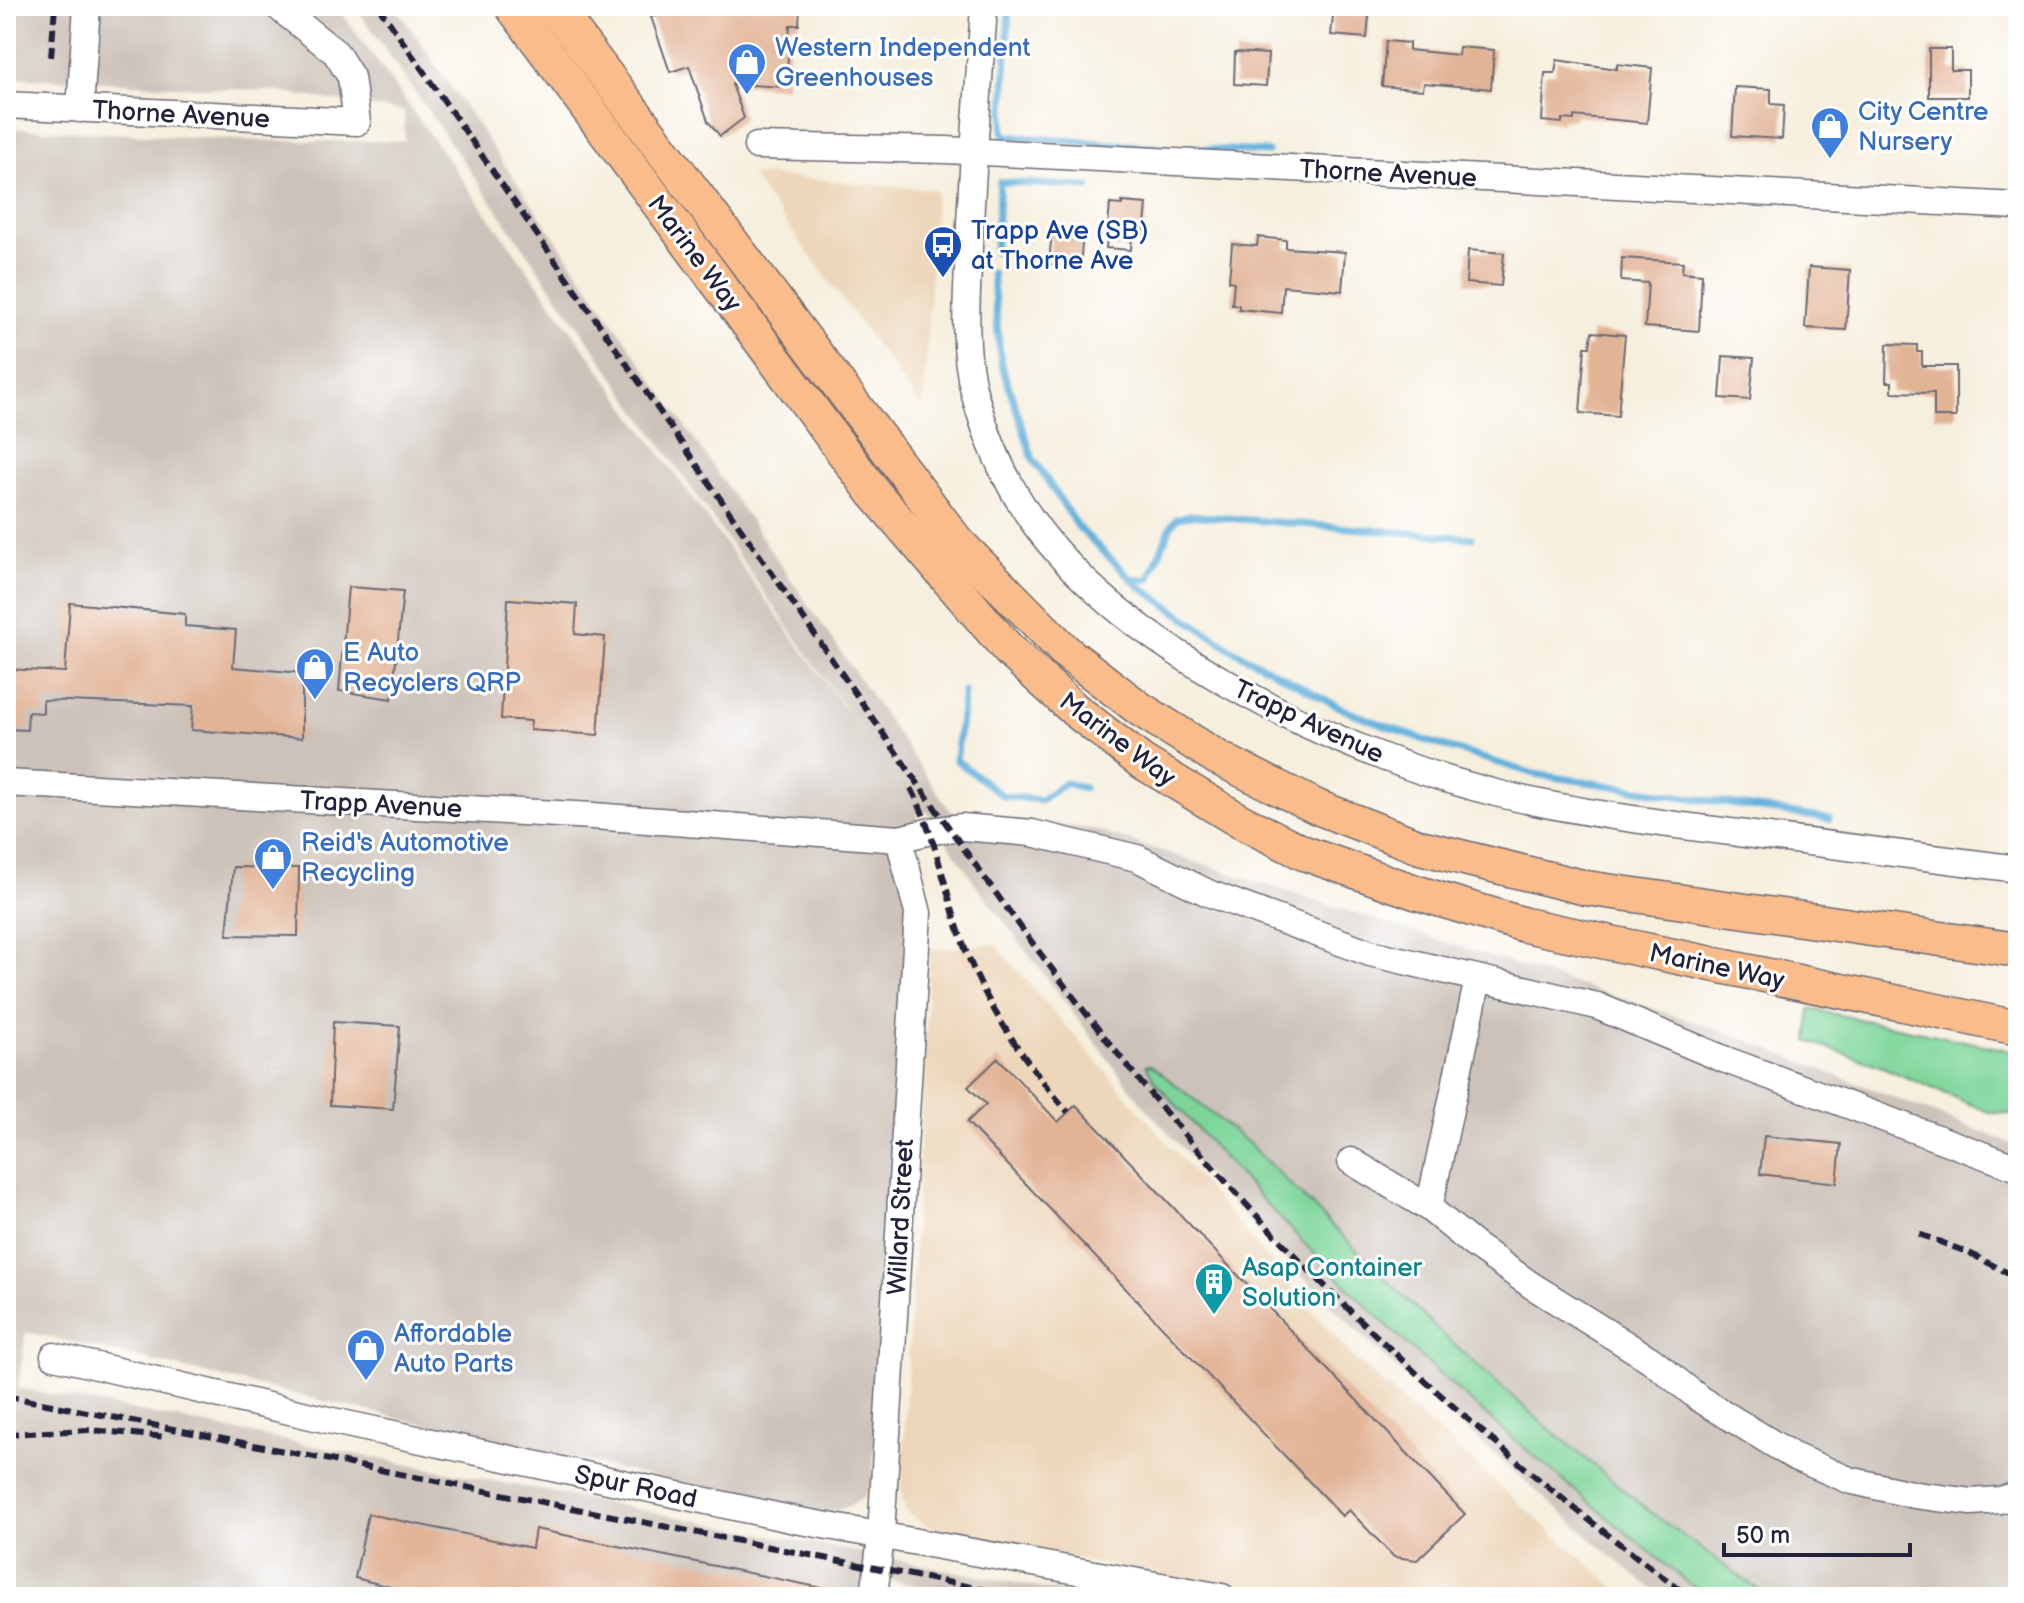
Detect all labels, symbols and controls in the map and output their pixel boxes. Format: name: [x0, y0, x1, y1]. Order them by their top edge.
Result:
place label: Western Independent Greenhouses: [775, 33, 1030, 94]
shop icon: Western Independent Greenhouses: [726, 41, 768, 96]
street label: Thorne Avenue: [91, 95, 271, 136]
place label: City Centre Nursery: [1858, 97, 1988, 158]
shop icon: City Centre Nursery: [1809, 105, 1851, 160]
street label: Thorne Avenue: [1298, 154, 1478, 195]
street label: Marine Way: [640, 190, 748, 318]
place label: Trapp Ave (SB) at Thorne Ave: [971, 216, 1148, 277]
bus stop icon: Trapp Ave (SB) at Thorne Ave: [922, 224, 964, 279]
place label: E Auto Recyclers QRP: [343, 638, 521, 699]
shop icon: E Auto Recyclers QRP: [294, 646, 336, 701]
street label: Trapp Avenue: [1228, 674, 1388, 771]
street label: Marine Way: [1053, 686, 1181, 794]
street label: Trapp Avenue: [299, 786, 463, 825]
place label: Reid's Automotive Recycling: [301, 828, 509, 889]
shop icon: Reid's Automotive Recycling: [252, 836, 294, 891]
street label: Marine Way: [1646, 938, 1787, 997]
street label: Willard Street: [882, 1138, 921, 1296]
place label: Asap Container Solution: [1242, 1253, 1423, 1314]
building icon: Asap Container Solution: [1193, 1261, 1235, 1316]
place label: Affordable Auto Parts: [394, 1319, 514, 1380]
shop icon: Affordable Auto Parts: [345, 1327, 387, 1382]
street label: Spur Road: [572, 1459, 700, 1516]
scale bar: [1724, 1507, 1910, 1557]
text: 50 m: [1736, 1521, 1790, 1550]

